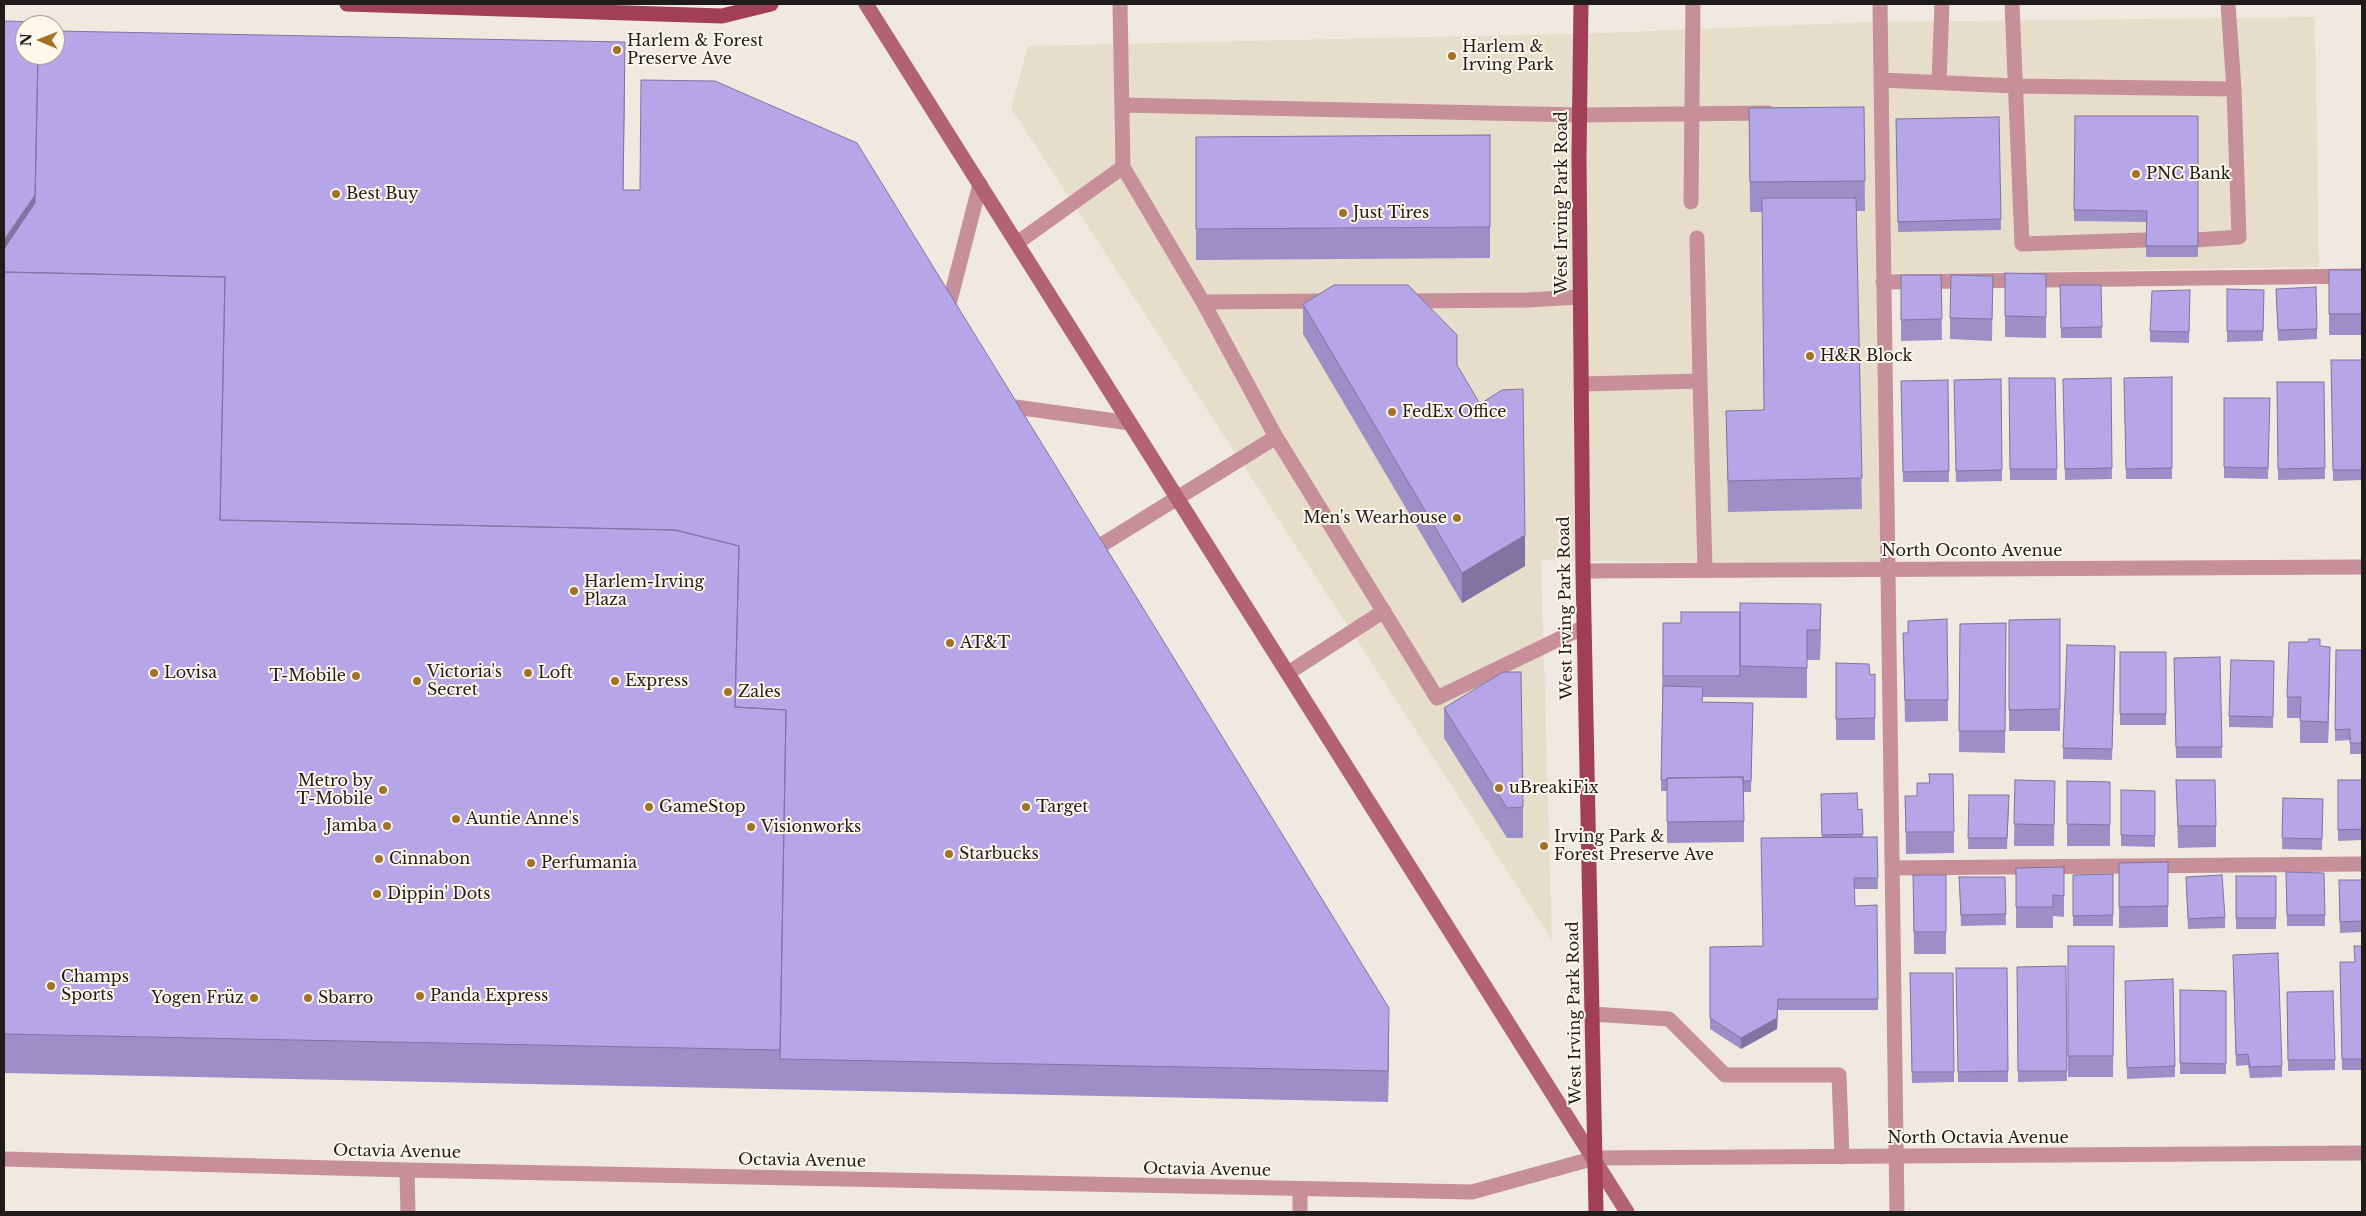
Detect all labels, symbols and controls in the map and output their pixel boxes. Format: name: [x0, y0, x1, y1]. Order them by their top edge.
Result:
north arrow: [15, 15, 65, 65]
place label: Harlem & Forest Preserve Ave: [627, 31, 764, 69]
text: N: [17, 33, 35, 47]
place label: Harlem & Irving Park: [1462, 37, 1554, 75]
marker: Harlem & Forest Preserve Ave: [611, 44, 623, 56]
marker: Harlem & Irving Park: [1446, 50, 1458, 62]
street label: West Irving Park Road: [1552, 111, 1572, 295]
place label: PNC Bank: [2146, 164, 2231, 184]
marker: PNC Bank: [2130, 168, 2142, 180]
place label: Best Buy: [346, 184, 418, 204]
marker: Best Buy: [330, 188, 342, 200]
place label: Just Tires: [1353, 203, 1429, 223]
marker: Just Tires: [1337, 207, 1349, 219]
place label: H&R Block: [1820, 346, 1912, 366]
marker: H&R Block: [1804, 350, 1816, 362]
place label: FedEx Office: [1402, 402, 1506, 422]
marker: FedEx Office: [1386, 406, 1398, 418]
place label: Men's Wearhouse: [1303, 508, 1447, 528]
marker: Men's Wearhouse: [1451, 512, 1463, 524]
street label: West Irving Park Road: [1555, 516, 1577, 700]
street label: North Oconto Avenue: [1882, 541, 2062, 561]
place label: Harlem-Irving Plaza: [584, 572, 704, 610]
marker: Harlem-Irving Plaza: [568, 585, 580, 597]
place label: AT&T: [960, 633, 1010, 653]
marker: AT&T: [944, 637, 956, 649]
place label: Victoria's Secret: [427, 662, 502, 700]
place label: Lovisa: [164, 663, 217, 683]
place label: Loft: [538, 663, 573, 683]
place label: T-Mobile: [269, 666, 346, 686]
marker: Lovisa: [148, 667, 160, 679]
marker: Loft: [522, 667, 534, 679]
marker: T-Mobile: [350, 670, 362, 682]
place label: Express: [625, 671, 688, 691]
marker: Victoria's Secret: [411, 675, 423, 687]
marker: Express: [609, 675, 621, 687]
place label: Zales: [738, 682, 781, 702]
marker: Zales: [722, 686, 734, 698]
place label: Metro by T-Mobile: [296, 771, 373, 809]
place label: uBreakiFix: [1509, 778, 1599, 798]
marker: uBreakiFix: [1493, 782, 1505, 794]
marker: Metro by T-Mobile: [377, 784, 389, 796]
place label: GameStop: [659, 797, 746, 817]
place label: Target: [1036, 797, 1088, 817]
marker: GameStop: [643, 801, 655, 813]
marker: Target: [1020, 801, 1032, 813]
place label: Auntie Anne's: [466, 809, 579, 829]
marker: Auntie Anne's: [450, 813, 462, 825]
place label: Jamba: [326, 816, 377, 836]
place label: Visionworks: [761, 817, 861, 837]
marker: Jamba: [381, 820, 393, 832]
marker: Visionworks: [745, 821, 757, 833]
place label: Irving Park & Forest Preserve Ave: [1554, 827, 1714, 865]
marker: Irving Park & Forest Preserve Ave: [1538, 840, 1550, 852]
place label: Starbucks: [959, 844, 1039, 864]
marker: Starbucks: [943, 848, 955, 860]
place label: Cinnabon: [389, 849, 470, 869]
marker: Cinnabon: [373, 853, 385, 865]
place label: Perfumania: [541, 853, 637, 873]
marker: Perfumania: [525, 857, 537, 869]
place label: Dippin' Dots: [387, 884, 490, 904]
marker: Dippin' Dots: [371, 888, 383, 900]
street label: West Irving Park Road: [1564, 921, 1586, 1105]
place label: Champs Sports: [61, 967, 129, 1005]
marker: Champs Sports: [45, 980, 57, 992]
place label: Panda Express: [430, 986, 548, 1006]
place label: Yogen Früz: [151, 988, 244, 1008]
place label: Sbarro: [318, 988, 373, 1008]
marker: Panda Express: [414, 990, 426, 1002]
marker: Yogen Früz: [248, 992, 260, 1004]
marker: Sbarro: [302, 992, 314, 1004]
street label: North Octavia Avenue: [1887, 1128, 2069, 1148]
street label: Octavia Avenue: [333, 1141, 461, 1163]
street label: Octavia Avenue: [738, 1150, 866, 1172]
street label: Octavia Avenue: [1143, 1159, 1271, 1181]

